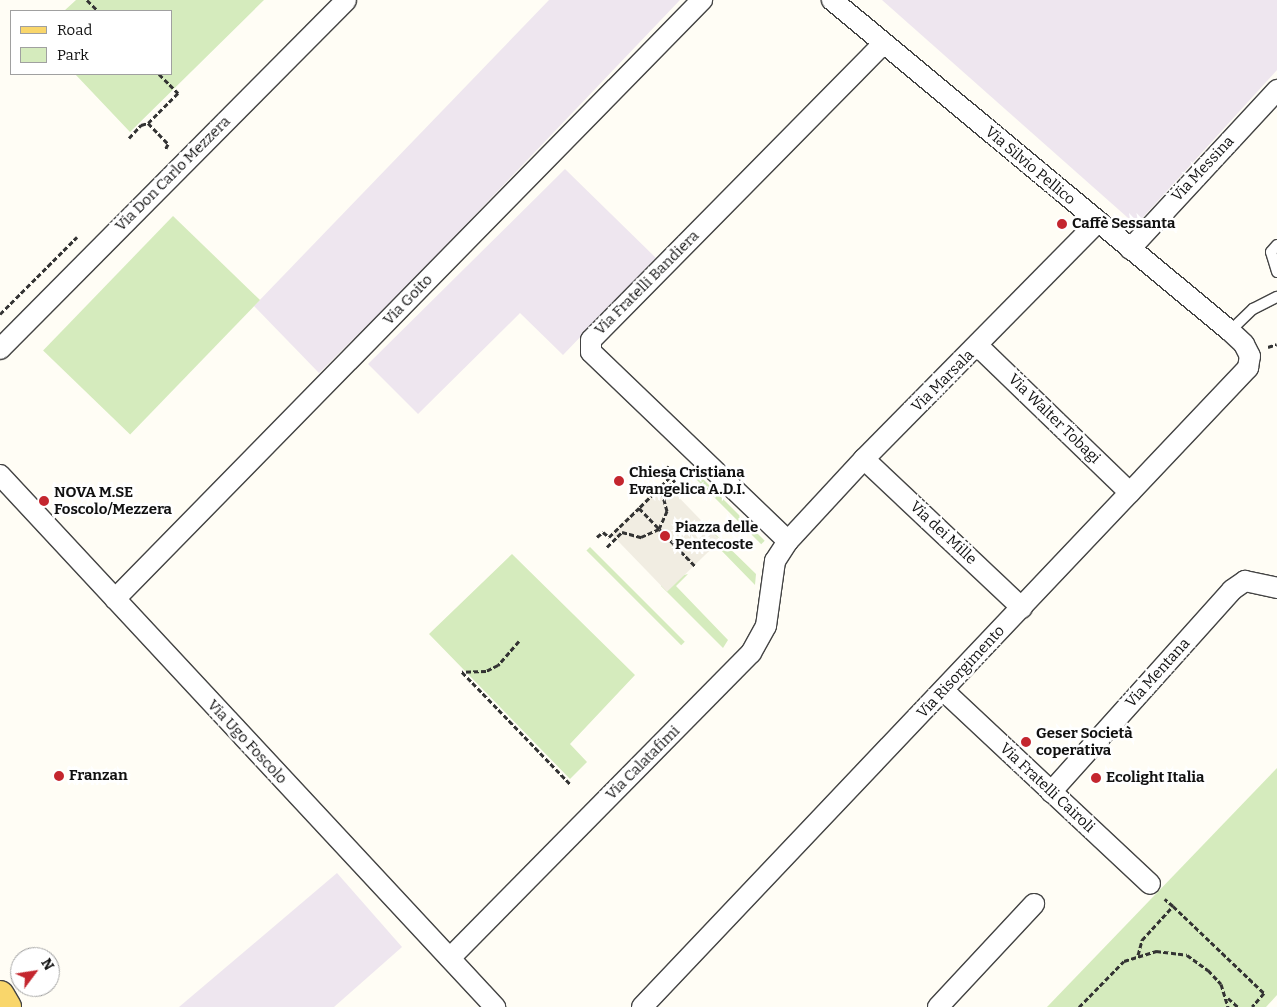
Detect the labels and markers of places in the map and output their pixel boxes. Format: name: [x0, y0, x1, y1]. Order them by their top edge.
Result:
place label: Caffè Sessanta: [1072, 215, 1175, 233]
marker: Caffè Sessanta: [1056, 218, 1068, 230]
place label: Chiesa Cristiana Evangelica A.D.I.: [629, 463, 745, 498]
marker: Chiesa Cristiana Evangelica A.D.I.: [613, 475, 625, 487]
place label: NOVA M.SE Foscolo/Mezzera: [54, 483, 172, 518]
marker: NOVA M.SE Foscolo/Mezzera: [38, 495, 50, 507]
place label: Piazza delle Pentecoste: [675, 518, 758, 553]
marker: Piazza delle Pentecoste: [659, 530, 671, 542]
place label: Geser Società coperativa: [1036, 724, 1133, 759]
marker: Geser Società coperativa: [1020, 736, 1032, 748]
place label: Franzan: [69, 767, 128, 785]
place label: Ecolight Italia: [1106, 769, 1204, 787]
marker: Franzan: [53, 770, 65, 782]
marker: Ecolight Italia: [1090, 772, 1102, 784]

